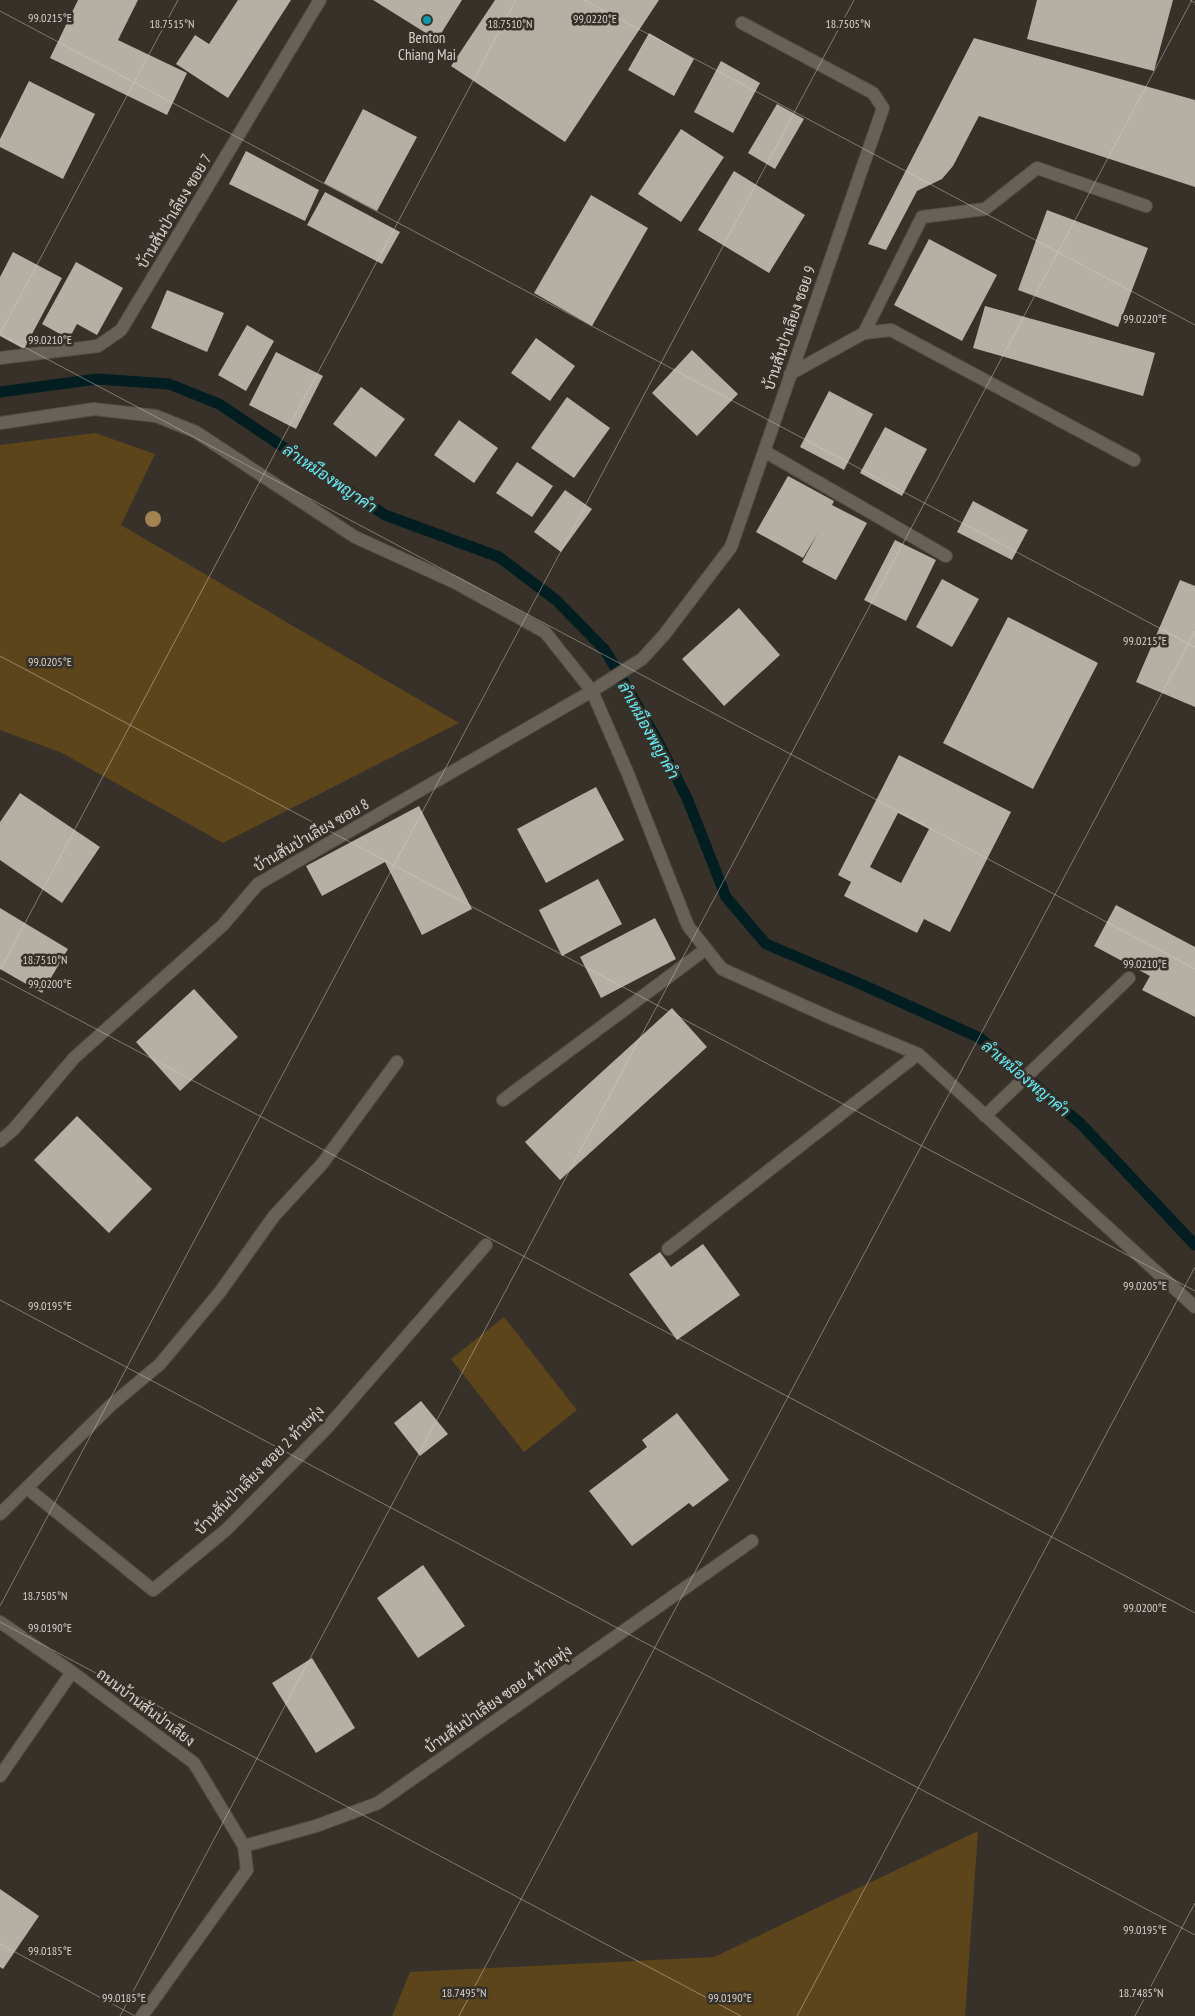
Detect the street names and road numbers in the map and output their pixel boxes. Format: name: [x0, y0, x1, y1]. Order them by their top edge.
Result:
street label: บ้านสันป่าเลียง ซอย 7: [132, 150, 216, 272]
street label: บ้านสันป่าเลียง ซอย 9: [759, 263, 819, 393]
street label: บ้านสันป่าเลียง ซอย 8: [250, 794, 372, 876]
street label: บ้านสันป่าเลียง ซอย 2 ท้ายทุ่ง: [190, 1401, 329, 1540]
street label: บ้านสันป่าเลียง ซอย 4 ท้ายทุ่ง: [421, 1641, 577, 1759]
street label: ถนนบ้านสันป่าเลียง: [93, 1664, 199, 1750]

